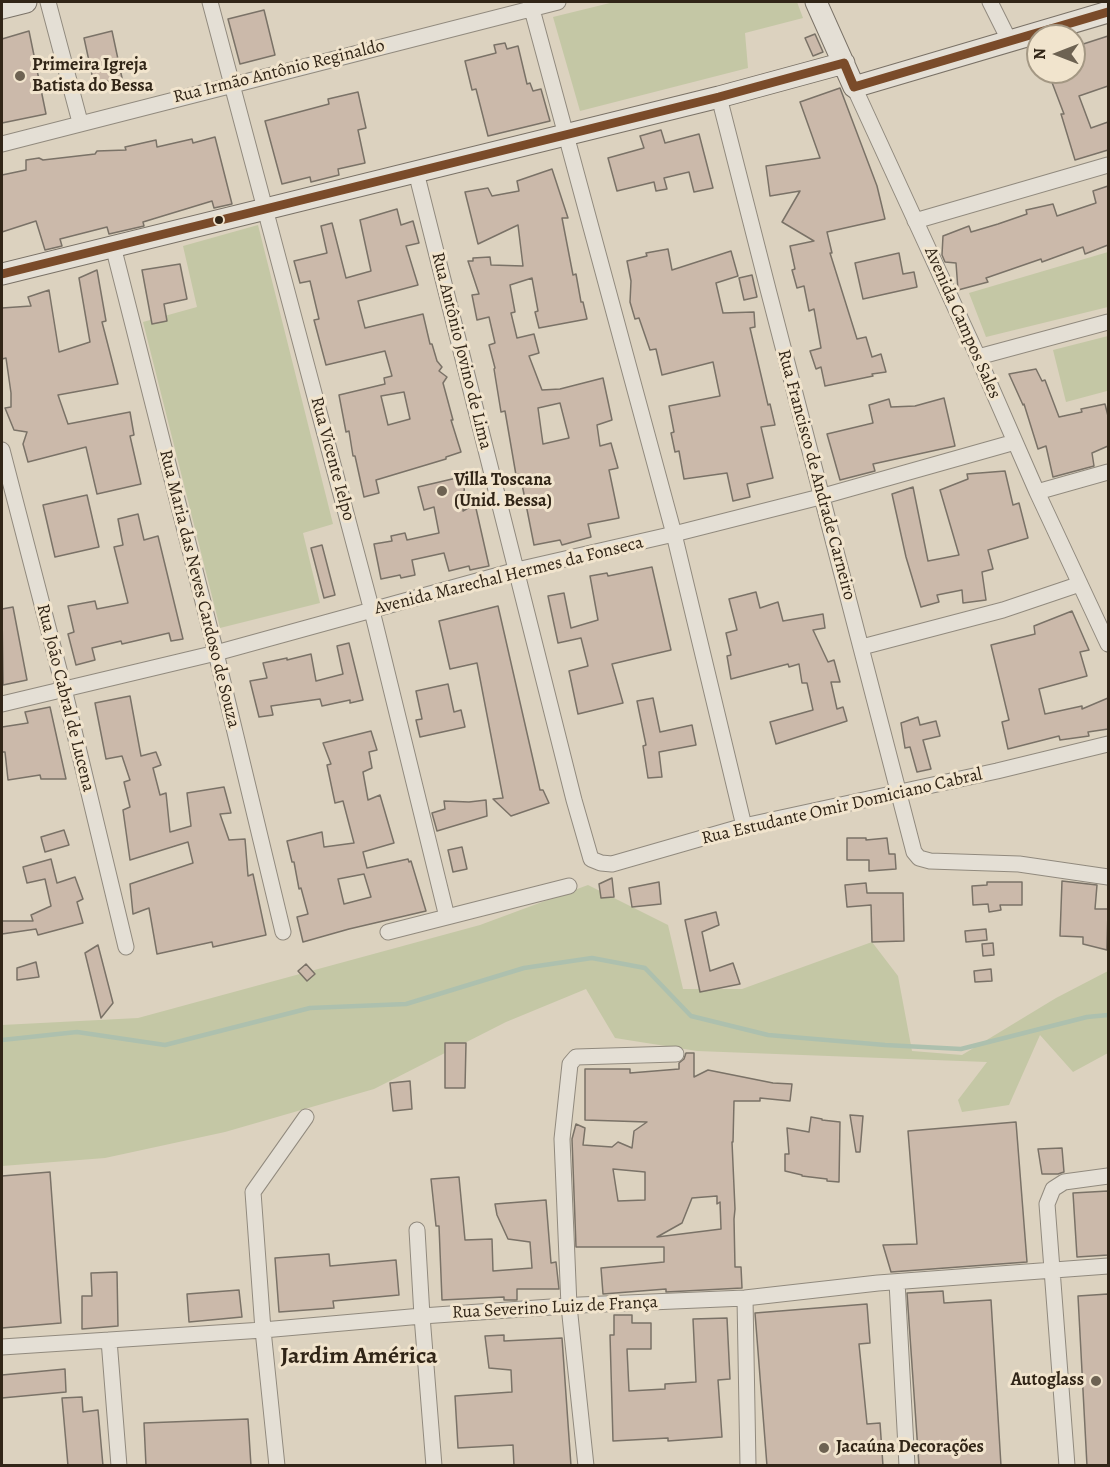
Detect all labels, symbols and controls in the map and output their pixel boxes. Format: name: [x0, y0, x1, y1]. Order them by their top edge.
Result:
north arrow: [1026, 24, 1086, 84]
street label: Rua Irmão Antônio Reginaldo: [171, 35, 387, 109]
text: N: [1029, 48, 1051, 60]
place label: Primeira Igreja Batista do Bessa: [32, 55, 153, 98]
marker: Primeira Igreja Batista do Bessa: [13, 69, 27, 83]
unlabelled marker: [213, 214, 225, 226]
street label: Avenida Campos Sales: [919, 244, 1005, 402]
street label: Rua Antônio Jovino de Lima: [426, 250, 496, 452]
street label: Rua Francisco de Andrade Carneiro: [772, 347, 860, 603]
street label: Rua Vicente Ielpo: [305, 395, 359, 523]
street label: Rua Maria das Neves Cardoso de Souza: [154, 448, 244, 730]
place label: Villa Toscana (Unid. Bessa): [454, 470, 552, 512]
marker: Villa Toscana (Unid. Bessa): [435, 484, 449, 498]
street label: Avenida Marechal Hermes da Fonseca: [372, 532, 646, 620]
street label: Rua João Cabral de Lucena: [31, 602, 99, 794]
street label: Rua Estudante Omir Domiciano Cabral: [699, 764, 985, 850]
street label: Rua Severino Luiz de França: [451, 1292, 659, 1324]
district label: Jardim América: [280, 1343, 438, 1371]
place label: Autoglass: [1011, 1370, 1084, 1392]
marker: Autoglass: [1089, 1374, 1103, 1388]
place label: Jacaúna Decorações: [836, 1437, 984, 1459]
marker: Jacaúna Decorações: [817, 1441, 831, 1455]

